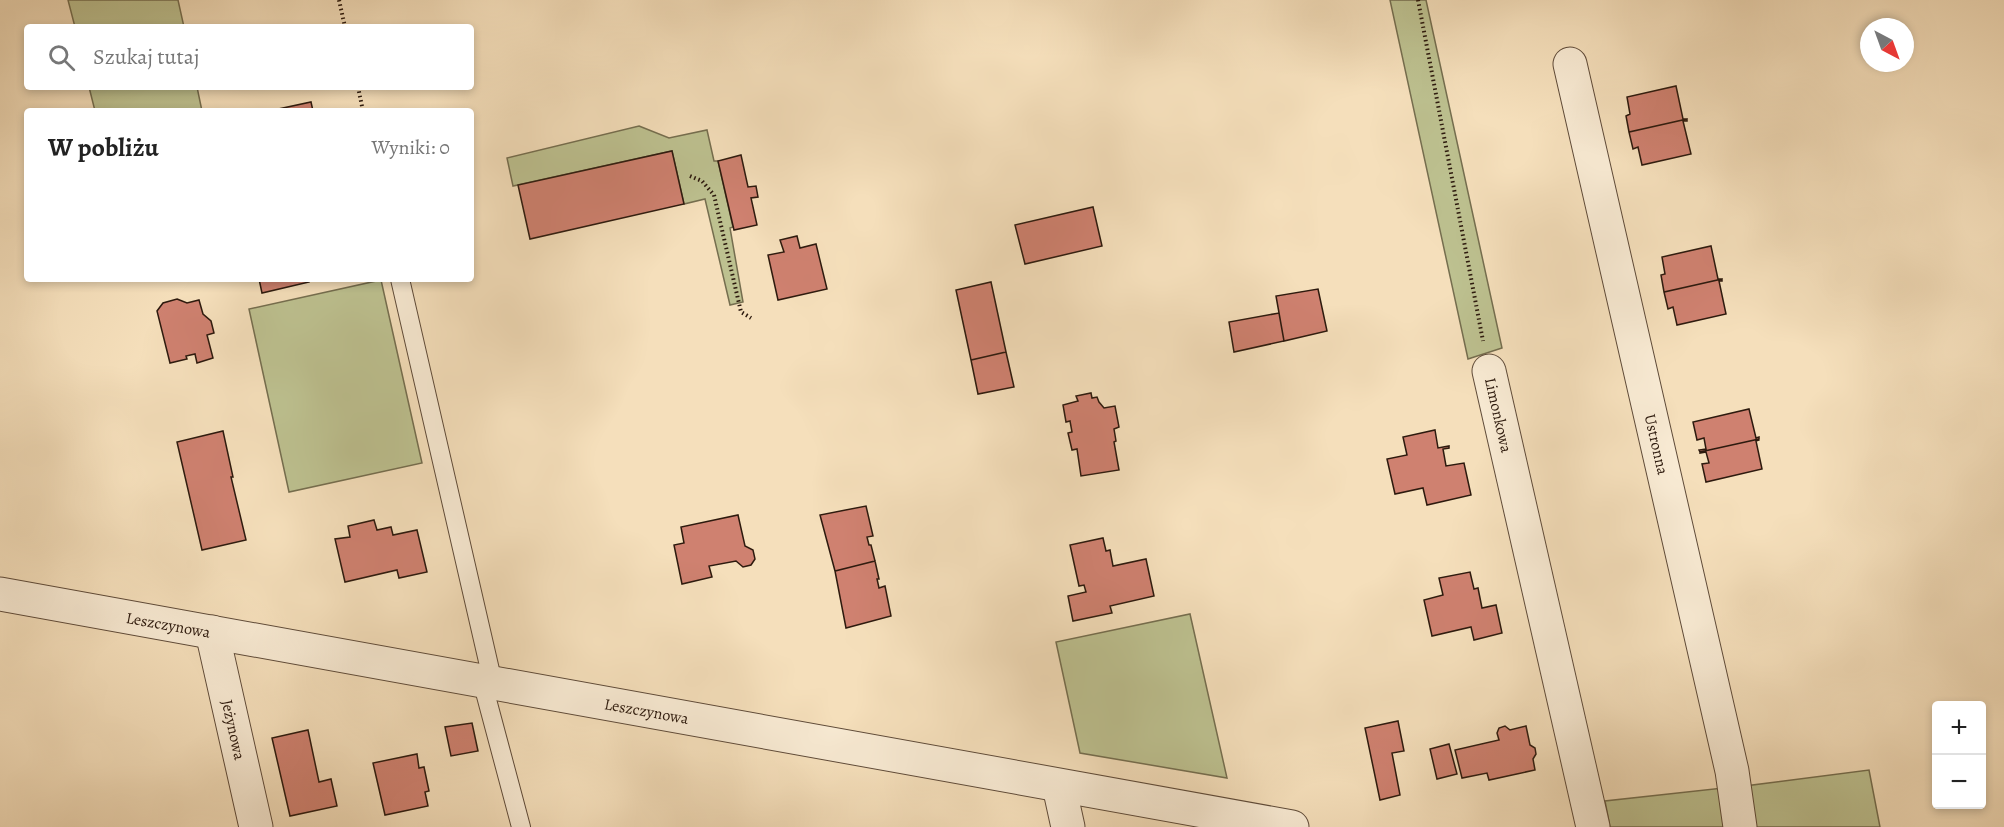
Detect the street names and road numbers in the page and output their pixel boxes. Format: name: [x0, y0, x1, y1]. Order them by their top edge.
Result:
street label: Limonkowa: [1479, 375, 1517, 455]
street label: Ustronna: [1639, 412, 1674, 477]
street label: Leszczynowa: [124, 607, 213, 644]
street label: Leszczynowa: [602, 693, 691, 730]
street label: Jeżynowa: [216, 697, 251, 763]

